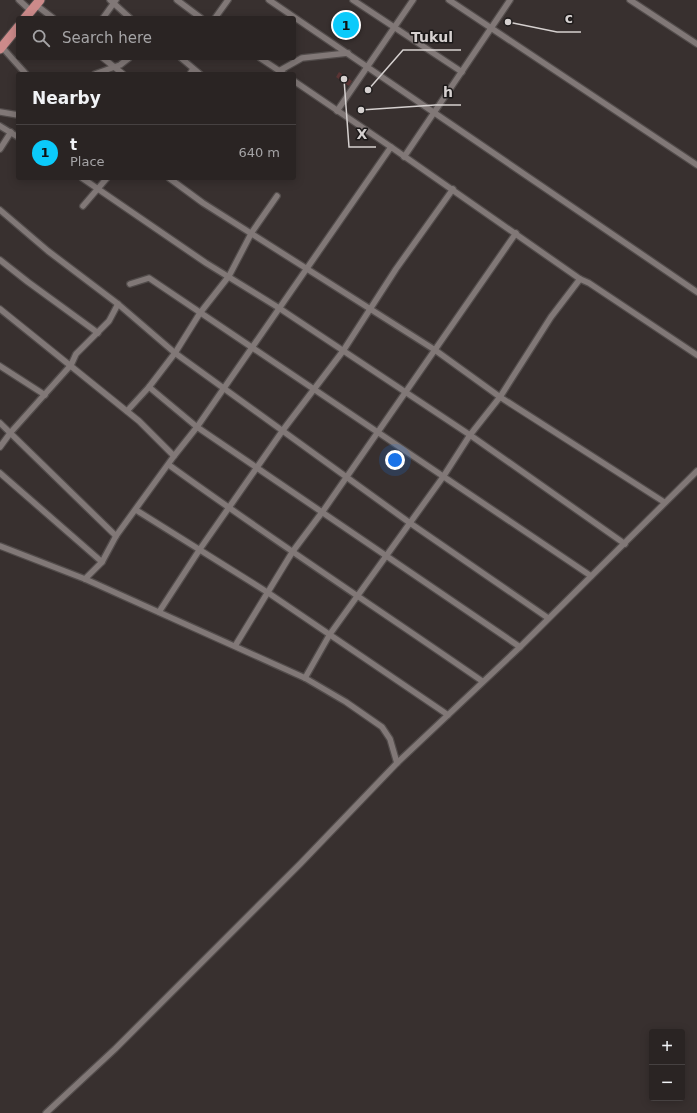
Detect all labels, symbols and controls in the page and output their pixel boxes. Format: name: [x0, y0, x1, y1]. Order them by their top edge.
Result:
callout: c: [557, 6, 581, 32]
pin: 1: [333, 10, 359, 40]
text: c: [565, 10, 573, 26]
search box: [16, 16, 296, 60]
callout: Tukul: [403, 24, 461, 50]
icon: search: [30, 27, 52, 49]
text: Search here: [62, 29, 152, 47]
text: Tukul: [411, 29, 453, 45]
callout: h: [435, 79, 461, 105]
text: h: [443, 84, 453, 100]
text: Nearby: [32, 88, 101, 108]
callout: X: [349, 121, 376, 147]
text: X: [357, 126, 368, 142]
text: t: [70, 136, 77, 154]
text: 1: [40, 145, 50, 160]
text: 640 m: [238, 145, 280, 160]
text: Place: [70, 154, 105, 169]
your location: [385, 450, 405, 470]
map controls: [649, 1029, 685, 1101]
button: +: [649, 1029, 685, 1065]
button: −: [649, 1065, 685, 1101]

